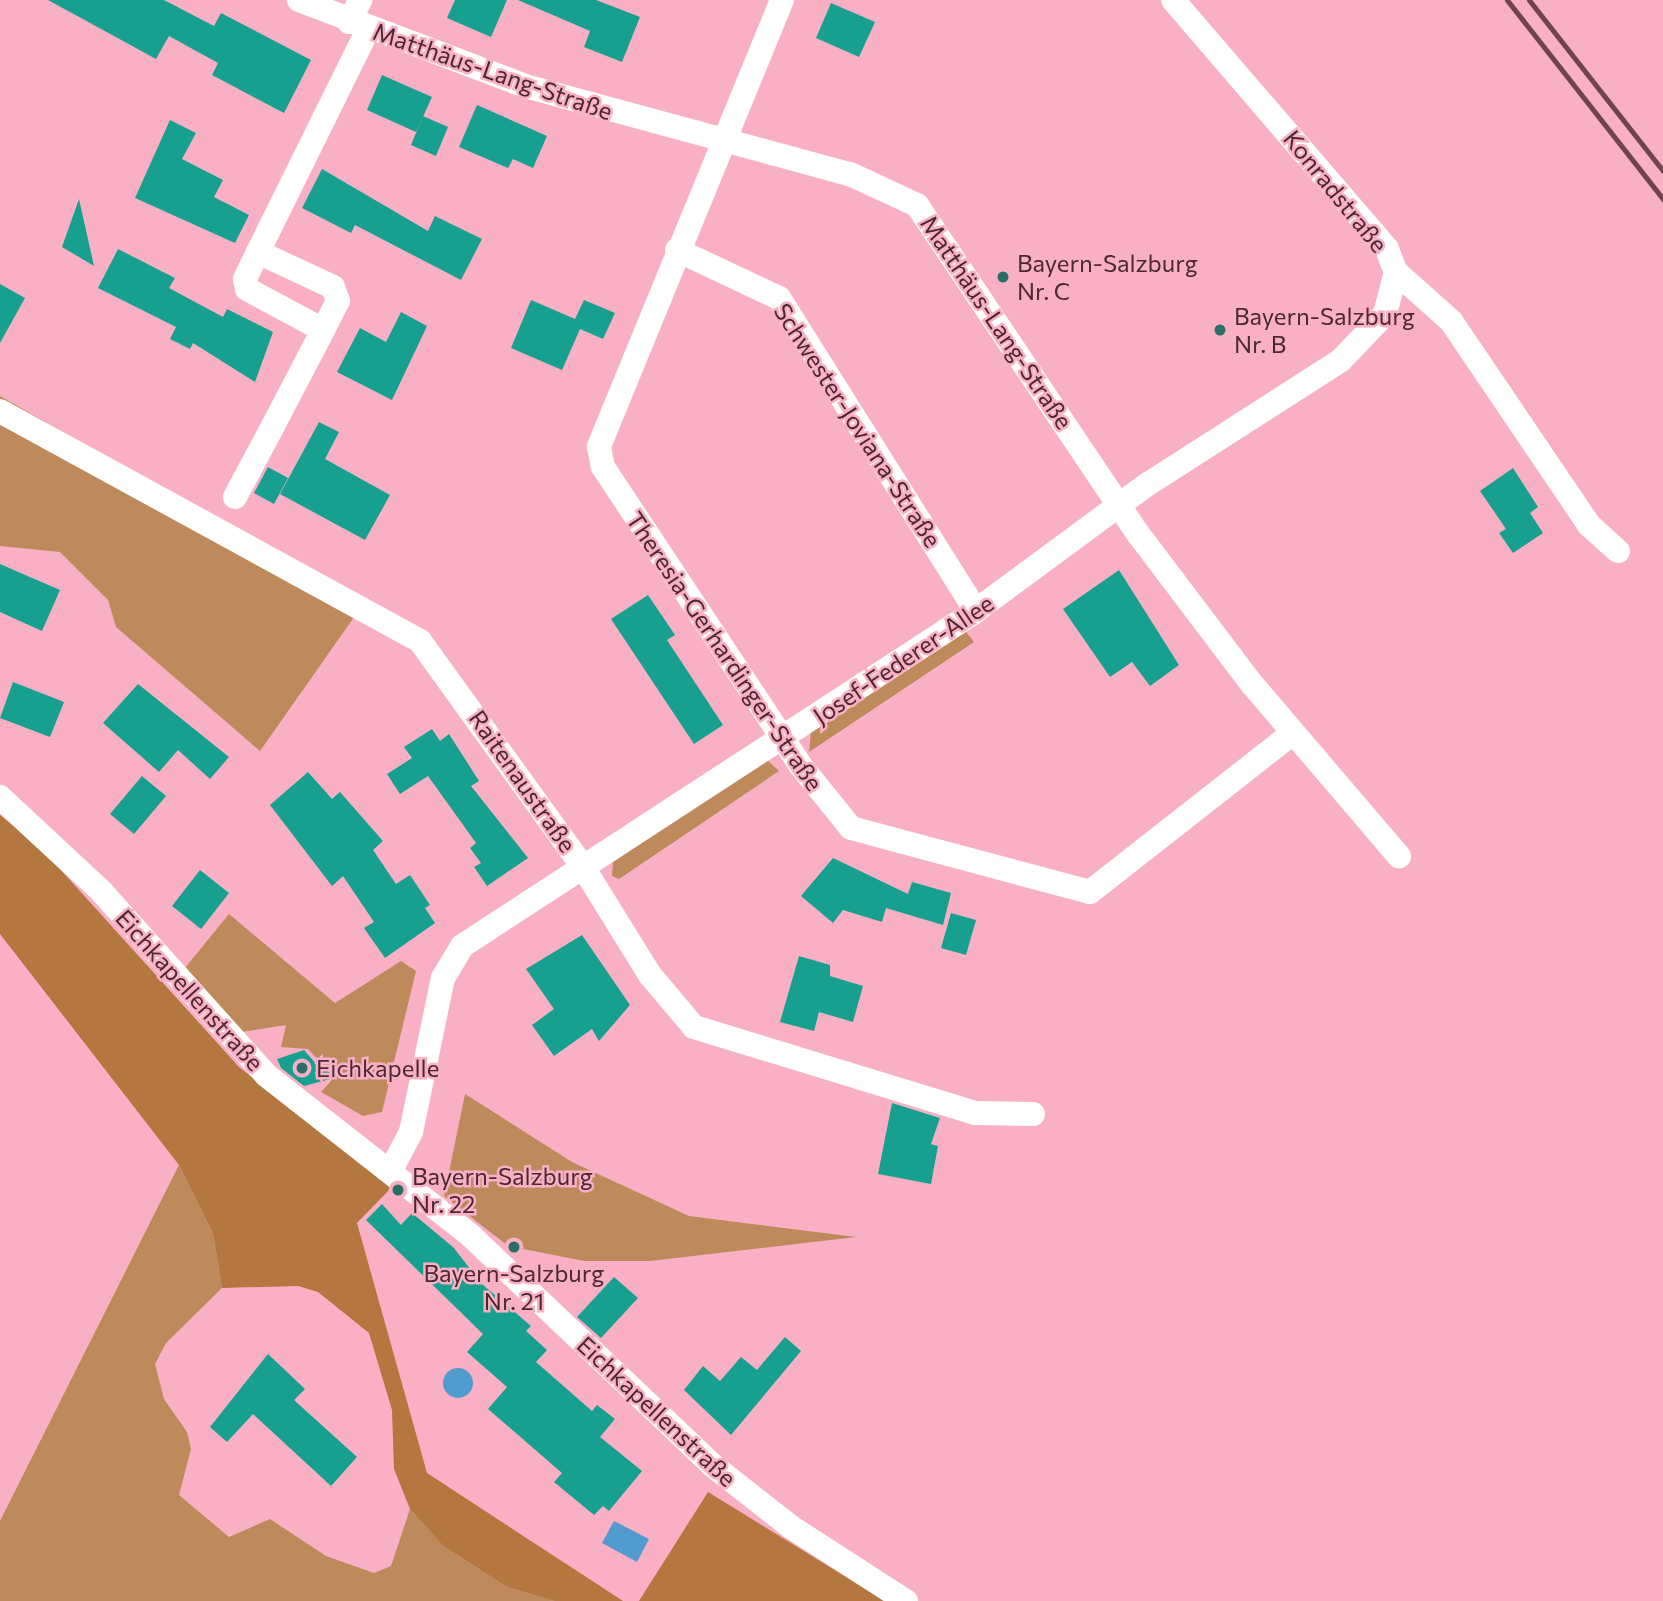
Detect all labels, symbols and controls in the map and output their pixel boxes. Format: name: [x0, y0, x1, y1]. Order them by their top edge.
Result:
street label: Matthäus-Lang-Straße: [370, 17, 616, 125]
street label: Konradstraße: [1278, 124, 1394, 258]
street label: Matthäus-Lang-Straße: [915, 210, 1079, 434]
place label: Bayern-Salzburg Nr. C: [1017, 249, 1198, 305]
marker: Bayern-Salzburg Nr. C: [995, 269, 1011, 285]
street label: Schwester-Joviana-Straße: [768, 298, 948, 552]
place label: Bayern-Salzburg Nr. B: [1234, 302, 1415, 358]
marker: Bayern-Salzburg Nr. B: [1212, 322, 1228, 338]
street label: Theresia-Gerhardinger-Straße: [621, 506, 829, 796]
street label: Josef-Federer-Allee: [807, 588, 999, 730]
street label: Raitenaustraße: [463, 705, 583, 857]
street label: Eichkapellenstraße: [110, 904, 270, 1076]
place label: Eichkapelle: [316, 1054, 439, 1082]
marker: Eichkapelle: [294, 1060, 310, 1076]
place label: Bayern-Salzburg Nr. 22: [412, 1162, 593, 1218]
marker: Bayern-Salzburg Nr. 22: [390, 1182, 406, 1198]
marker: Bayern-Salzburg Nr. 21: [506, 1239, 522, 1255]
place label: Bayern-Salzburg Nr. 21: [424, 1259, 604, 1315]
street label: Eichkapellenstraße: [572, 1330, 742, 1492]

